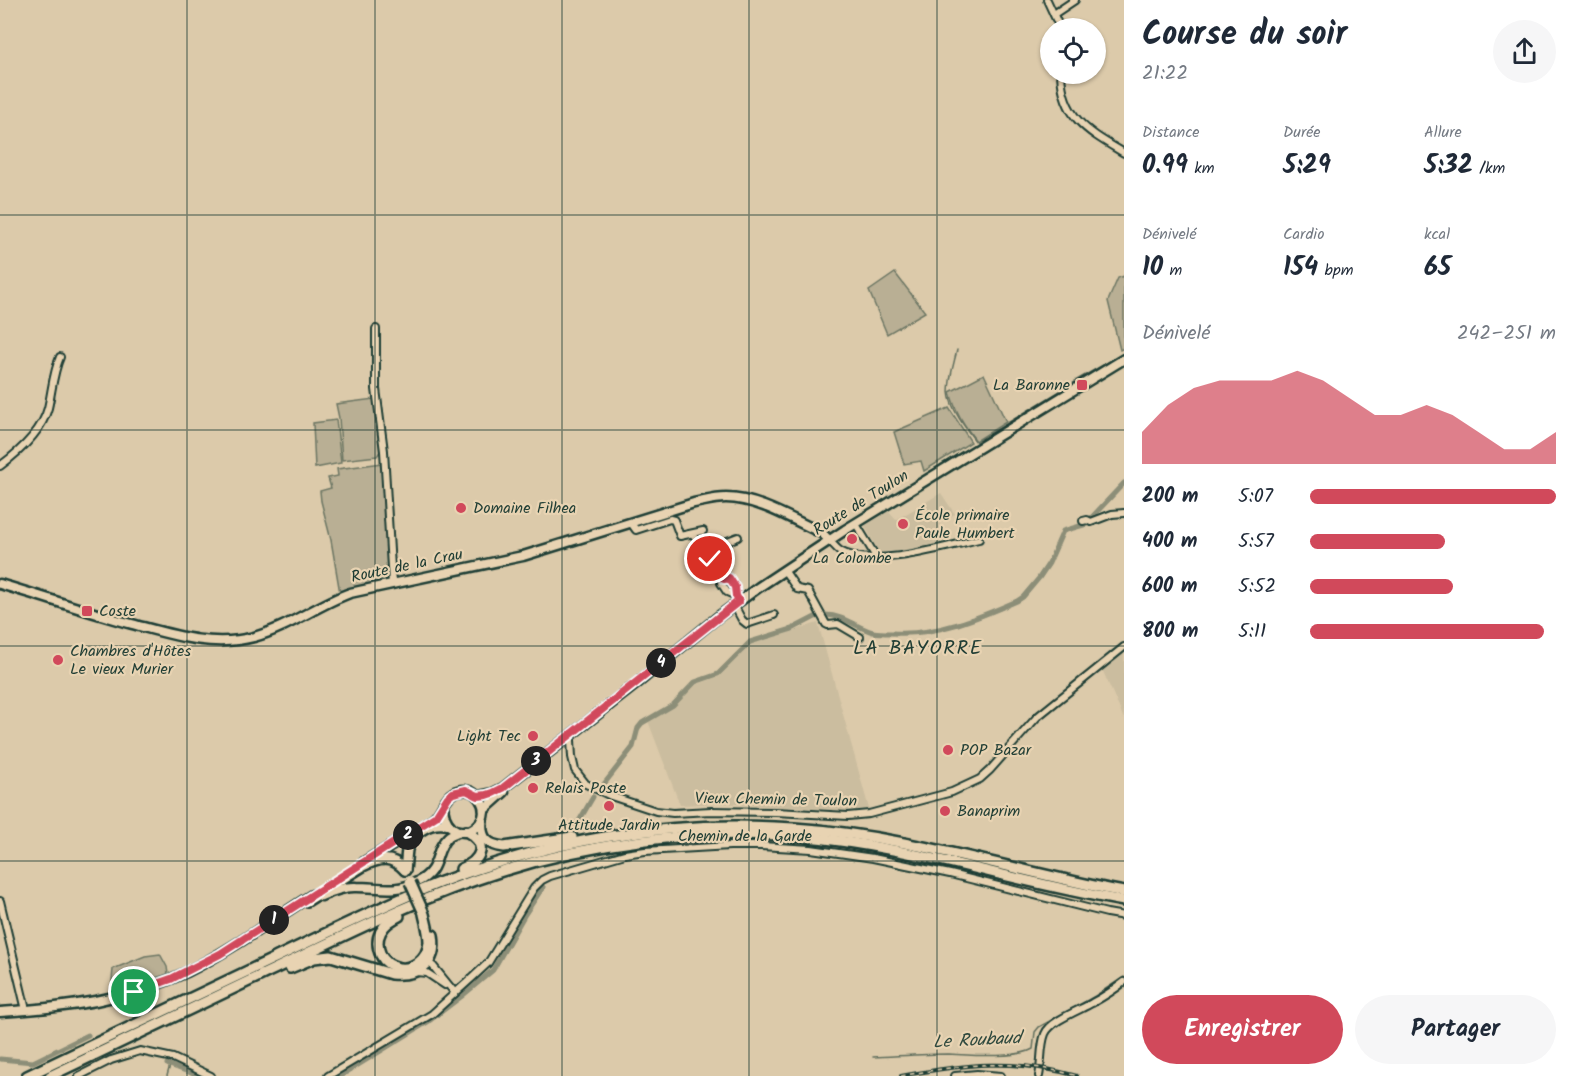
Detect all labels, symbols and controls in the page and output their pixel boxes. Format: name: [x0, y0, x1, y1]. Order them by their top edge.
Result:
text: Course du soir: [1142, 9, 1347, 62]
map controls: [1040, 18, 1106, 84]
button: locate: [1040, 18, 1106, 84]
button: share: [1493, 20, 1556, 83]
text: 21:22: [1142, 58, 1188, 90]
text: Distance: [1142, 120, 1200, 145]
text: Durée: [1283, 120, 1321, 145]
text: Allure: [1424, 120, 1462, 145]
text: 0.99: [1142, 145, 1188, 187]
text: 5:29: [1283, 145, 1331, 187]
text: 5:32: [1424, 145, 1473, 187]
text: km: [1188, 156, 1214, 181]
text: /km: [1473, 156, 1505, 181]
text: Dénivelé: [1142, 222, 1197, 247]
text: Cardio: [1283, 222, 1324, 247]
text: kcal: [1424, 222, 1450, 247]
text: 10: [1142, 247, 1163, 289]
text: 154: [1283, 247, 1318, 289]
text: 65: [1424, 247, 1451, 289]
text: m: [1163, 258, 1182, 283]
text: bpm: [1318, 258, 1353, 283]
text: Dénivelé: [1142, 318, 1210, 350]
text: 242–251 m: [1457, 318, 1556, 350]
place label: La Baronne: [993, 373, 1070, 398]
marker: La Baronne: [1075, 378, 1089, 392]
street label: Route de Toulon: [808, 464, 914, 542]
text: 200 m: [1142, 481, 1198, 513]
text: 5:07: [1238, 481, 1273, 513]
place label: Domaine Filhea: [473, 496, 576, 521]
marker: Domaine Filhea: [454, 501, 468, 515]
place label: École primaire Paule Humbert: [915, 503, 1015, 546]
marker: École primaire Paule Humbert: [896, 517, 910, 531]
text: 400 m: [1142, 526, 1198, 558]
text: 5:57: [1238, 526, 1274, 558]
marker: La Colombe: [845, 532, 859, 546]
pin: [684, 533, 735, 584]
street label: Route de la Crau: [349, 542, 465, 590]
icon: check: [693, 542, 726, 575]
place label: La Colombe: [813, 546, 892, 571]
text: 600 m: [1142, 571, 1197, 603]
text: 5:52: [1238, 571, 1276, 603]
place label: Coste: [99, 599, 136, 624]
marker: Coste: [80, 604, 94, 618]
text: 800 m: [1142, 616, 1198, 648]
text: 5:11: [1238, 616, 1266, 648]
district label: LA BAYORRE: [853, 633, 983, 665]
place label: Chambres d'Hôtes Le vieux Murier: [70, 639, 191, 682]
pin: 4: [646, 648, 676, 678]
text: 4: [657, 650, 665, 675]
marker: Chambres d'Hôtes Le vieux Murier: [51, 653, 65, 667]
place label: Light Tec: [457, 724, 521, 749]
marker: Light Tec: [526, 729, 540, 743]
place label: POP Bazar: [960, 738, 1033, 763]
marker: POP Bazar: [941, 743, 955, 757]
pin: 3: [521, 746, 551, 776]
text: 3: [532, 748, 540, 773]
place label: Relais Poste: [545, 776, 626, 801]
marker: Relais Poste: [526, 781, 540, 795]
street label: Vieux Chemin de Toulon: [695, 786, 857, 814]
marker: Attitude Jardin: [602, 799, 616, 813]
place label: Banaprim: [957, 799, 1020, 824]
marker: Banaprim: [938, 804, 952, 818]
place label: Attitude Jardin: [558, 813, 660, 838]
pin: 2: [393, 820, 423, 850]
text: 2: [403, 822, 413, 847]
street label: Chemin de la Garde: [678, 824, 812, 849]
pin: 1: [259, 905, 289, 935]
text: 1: [272, 907, 276, 932]
pin: [108, 966, 159, 1017]
icon: arrive: [117, 975, 150, 1008]
button: Enregistrer: [1142, 995, 1343, 1064]
button: Partager: [1355, 995, 1556, 1064]
water label: Le Roubaud: [932, 1024, 1026, 1058]

